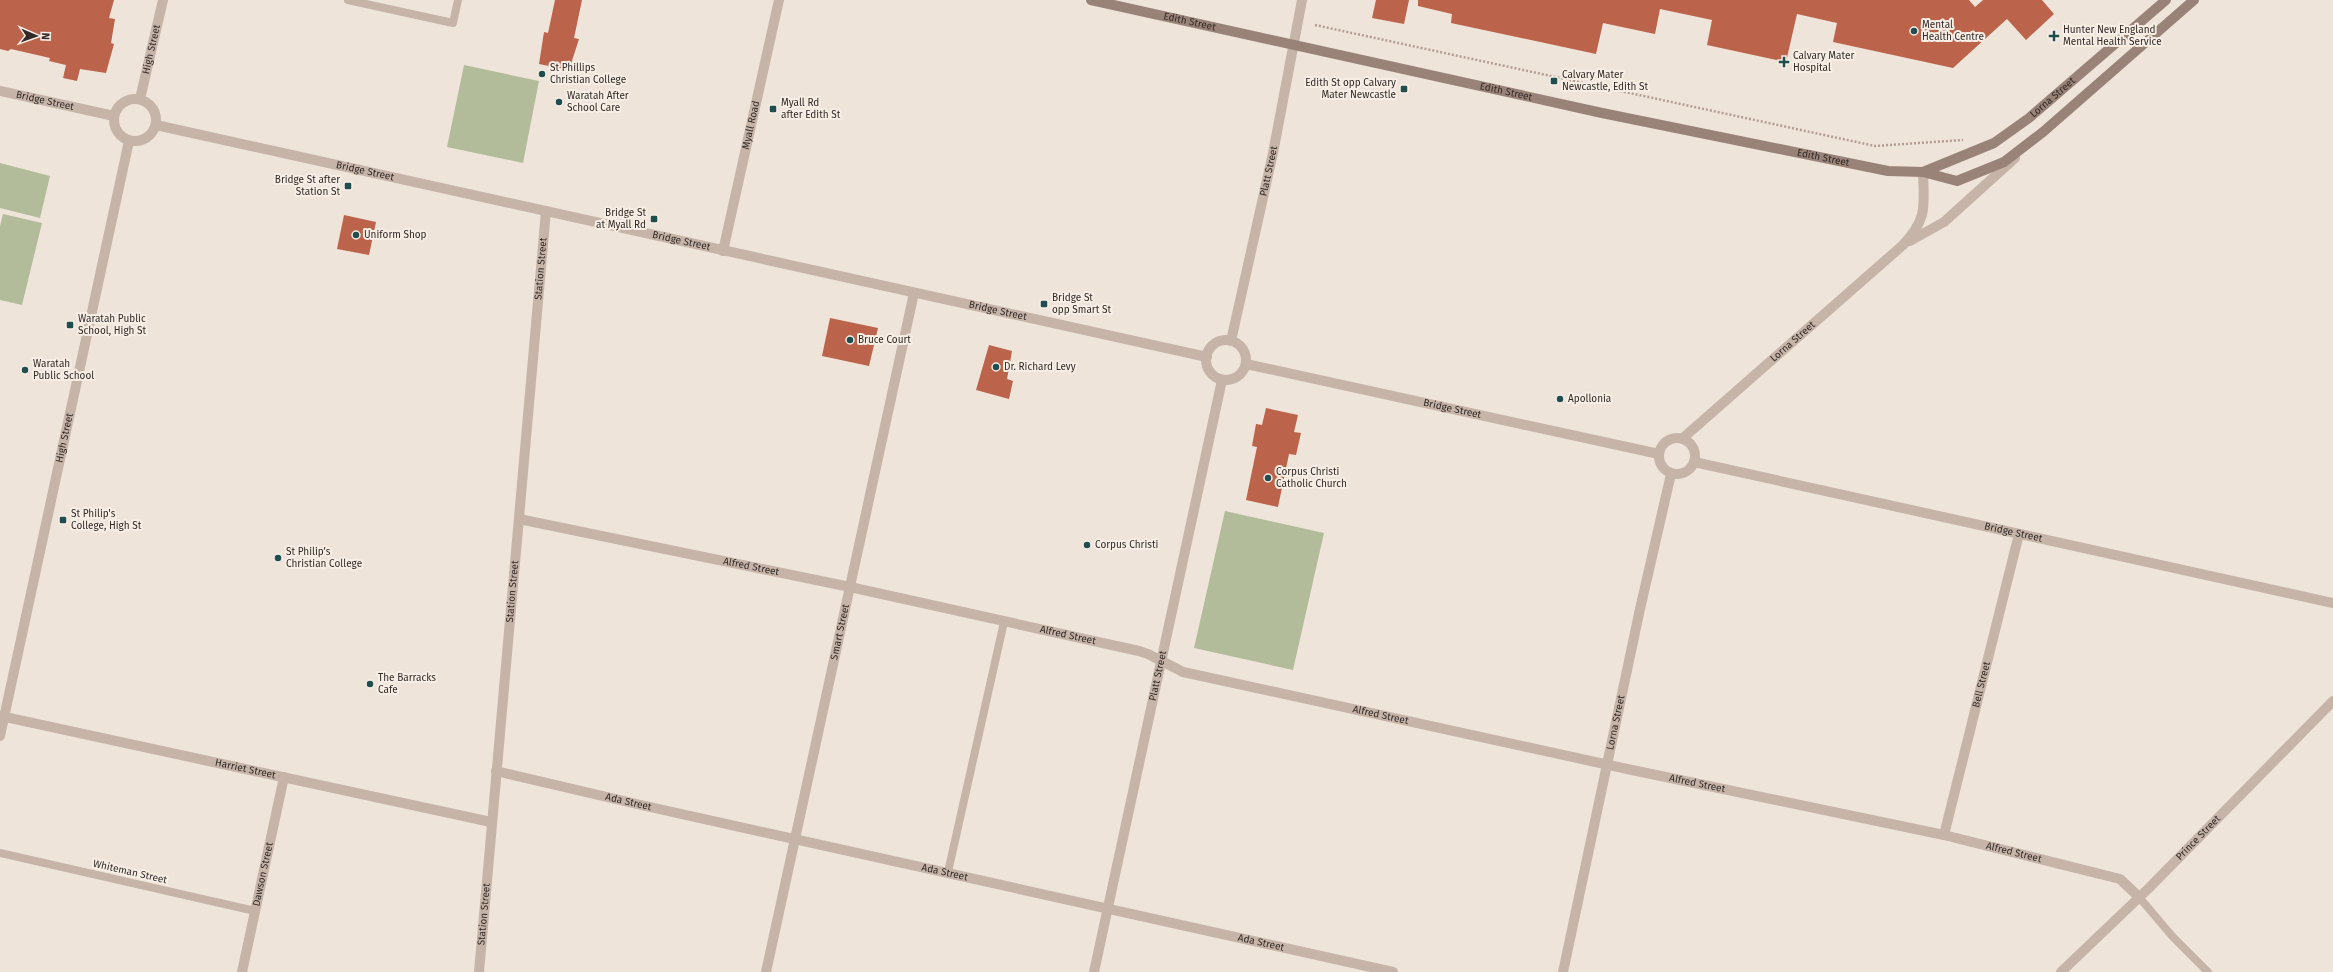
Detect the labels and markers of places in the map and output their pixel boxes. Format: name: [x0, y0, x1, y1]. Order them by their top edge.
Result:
place label: Mental Health Centre: [1922, 19, 1984, 43]
place label: Hunter New England Mental Health Service: [2063, 24, 2162, 48]
marker: Mental Health Centre: [1909, 26, 1919, 36]
marker: Hunter New England Mental Health Service: [2048, 30, 2060, 42]
place label: Calvary Mater Hospital: [1793, 50, 1854, 74]
marker: Calvary Mater Hospital: [1778, 56, 1790, 68]
place label: St Phillips Christian College: [550, 62, 626, 86]
marker: St Phillips Christian College: [537, 69, 547, 79]
place label: Calvary Mater Newcastle, Edith St: [1562, 69, 1648, 93]
marker: Calvary Mater Newcastle, Edith St: [1549, 76, 1559, 86]
place label: Edith St opp Calvary Mater Newcastle: [1305, 77, 1396, 101]
marker: Edith St opp Calvary Mater Newcastle: [1399, 84, 1409, 94]
place label: Waratah After School Care: [567, 90, 629, 114]
marker: Waratah After School Care: [554, 97, 564, 107]
place label: Myall Rd after Edith St: [781, 97, 841, 121]
marker: Myall Rd after Edith St: [768, 104, 778, 114]
place label: Bridge St after Station St: [275, 174, 340, 198]
marker: Bridge St after Station St: [343, 181, 353, 191]
place label: Bridge St at Myall Rd: [596, 207, 646, 231]
marker: Bridge St at Myall Rd: [649, 214, 659, 224]
place label: Uniform Shop: [364, 229, 427, 241]
marker: Uniform Shop: [351, 230, 361, 240]
place label: Bridge St opp Smart St: [1052, 292, 1111, 316]
marker: Bridge St opp Smart St: [1039, 299, 1049, 309]
place label: Waratah Public School, High St: [78, 313, 147, 337]
marker: Waratah Public School, High St: [65, 320, 75, 330]
place label: Bruce Court: [858, 334, 911, 346]
marker: Bruce Court: [845, 335, 855, 345]
place label: Waratah Public School: [33, 358, 94, 382]
place label: Dr. Richard Levy: [1004, 361, 1076, 373]
marker: Dr. Richard Levy: [991, 362, 1001, 372]
marker: Waratah Public School: [20, 365, 30, 375]
place label: Apollonia: [1568, 393, 1611, 405]
marker: Apollonia: [1555, 394, 1565, 404]
place label: Corpus Christi Catholic Church: [1276, 466, 1347, 490]
marker: Corpus Christi Catholic Church: [1263, 473, 1273, 483]
place label: St Philip's College, High St: [71, 508, 142, 532]
marker: St Philip's College, High St: [58, 515, 68, 525]
place label: Corpus Christi: [1095, 539, 1159, 551]
marker: Corpus Christi: [1082, 540, 1092, 550]
place label: St Philip’s Christian College: [286, 546, 362, 570]
marker: St Philip’s Christian College: [273, 553, 283, 563]
place label: The Barracks Cafe: [378, 672, 436, 696]
marker: The Barracks Cafe: [365, 679, 375, 689]

